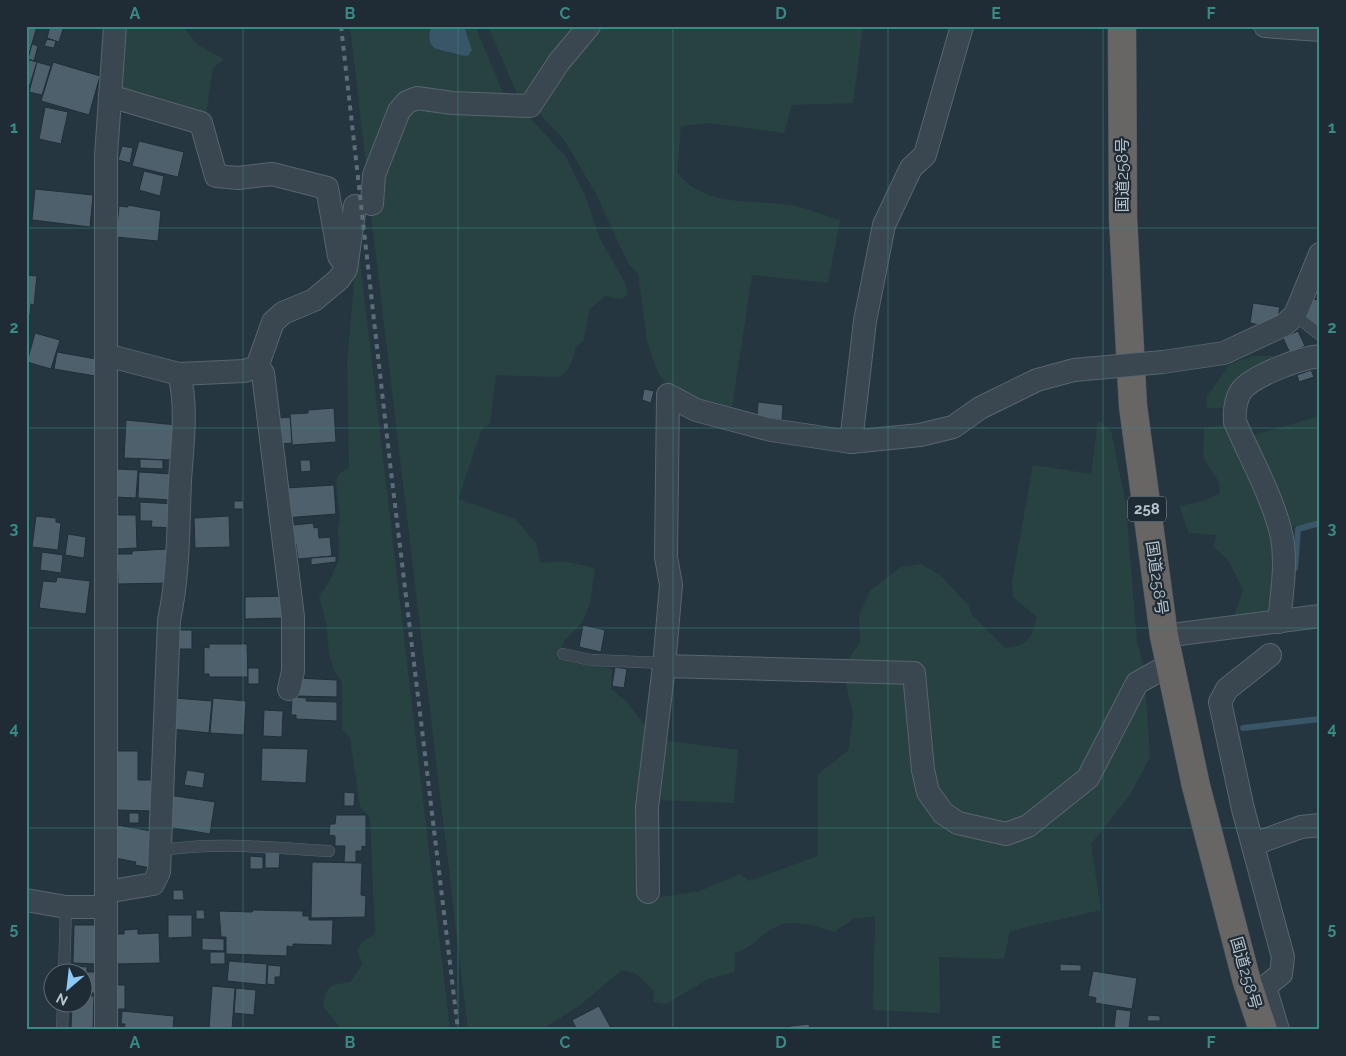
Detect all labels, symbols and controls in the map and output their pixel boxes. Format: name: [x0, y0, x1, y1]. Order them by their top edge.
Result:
text: A: [130, 4, 141, 23]
text: B: [345, 4, 356, 23]
text: C: [560, 4, 571, 23]
text: D: [775, 4, 787, 23]
text: E: [991, 4, 1001, 23]
text: F: [1206, 4, 1216, 23]
text: 1: [10, 118, 18, 137]
text: 1: [1328, 118, 1336, 137]
street label: 国道258号: [1113, 138, 1132, 212]
text: 2: [9, 318, 19, 337]
text: 2: [1327, 318, 1337, 337]
road number: 258: [1128, 496, 1166, 522]
text: 3: [10, 519, 19, 538]
text: 3: [1328, 519, 1337, 538]
street label: 国道258号: [1142, 540, 1172, 616]
text: 4: [9, 719, 19, 738]
text: 4: [1327, 719, 1337, 738]
text: 5: [10, 919, 19, 938]
text: 5: [1328, 919, 1337, 938]
street label: 国道258号: [1227, 935, 1265, 1011]
north arrow: [42, 964, 92, 1014]
text: N: [53, 990, 70, 1009]
text: A: [130, 1033, 141, 1052]
text: B: [345, 1033, 356, 1052]
text: C: [560, 1033, 571, 1052]
text: D: [775, 1033, 787, 1052]
text: E: [991, 1033, 1001, 1052]
text: F: [1206, 1033, 1216, 1052]

